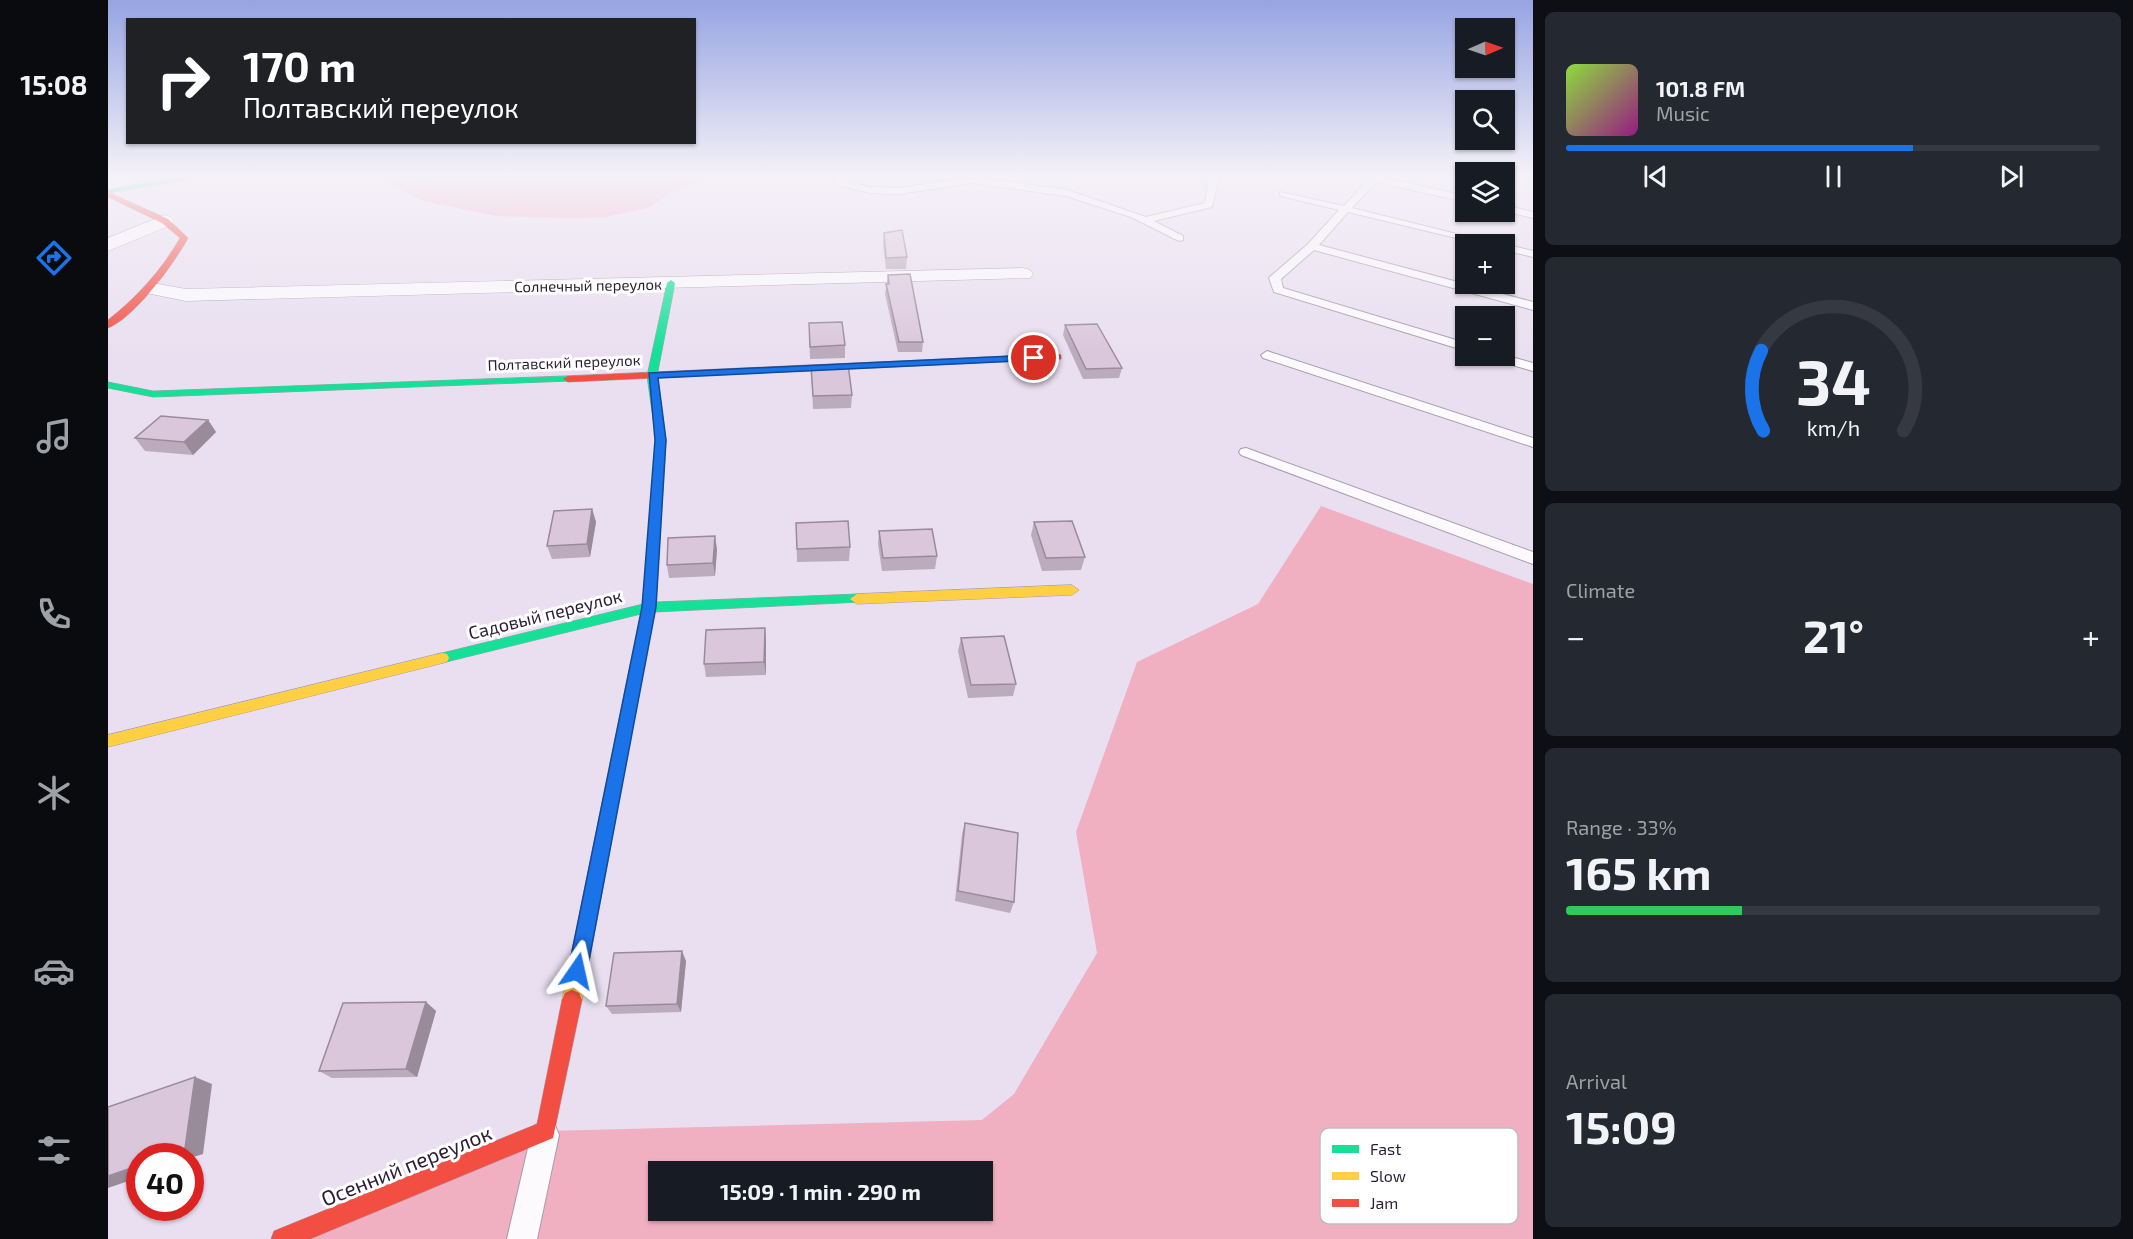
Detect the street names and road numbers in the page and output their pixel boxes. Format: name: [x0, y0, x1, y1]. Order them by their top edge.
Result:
street label: Солнечный переулок: [514, 275, 662, 296]
street label: Полтавский переулок: [487, 350, 641, 375]
street label: Садовый переулок: [466, 584, 625, 644]
street label: Осенний переулок: [317, 1119, 495, 1212]

